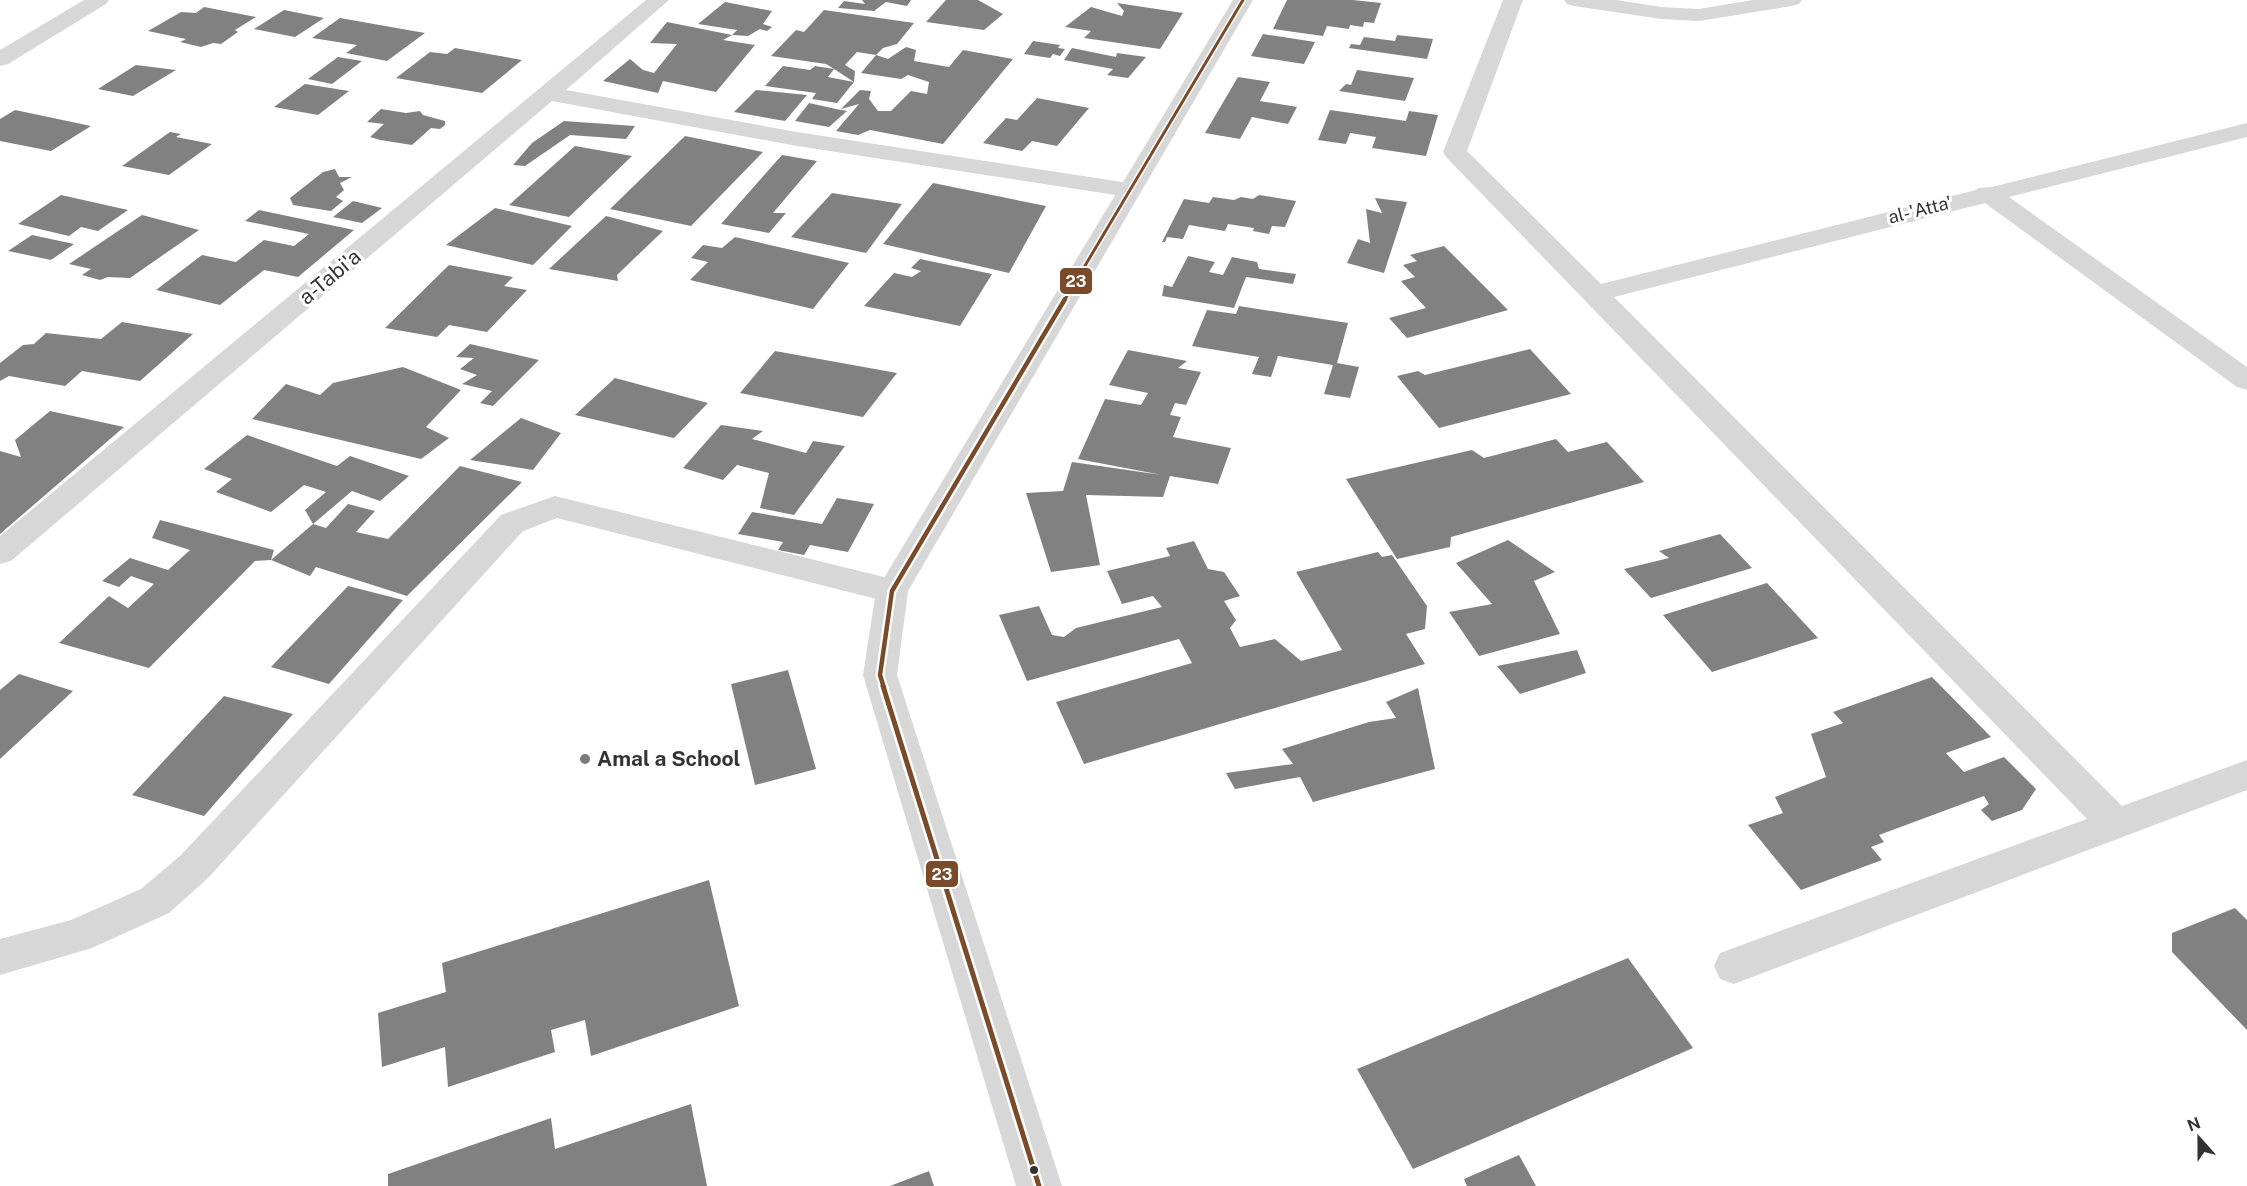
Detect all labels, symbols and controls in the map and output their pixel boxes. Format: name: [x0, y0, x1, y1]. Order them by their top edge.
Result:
street label: al-'Atta': [1886, 192, 1954, 228]
street label: a-Tabi'a: [294, 244, 366, 310]
line badge: 23: [1059, 267, 1093, 295]
text: 23: [1066, 272, 1086, 291]
place label: Amal a School: [597, 746, 741, 771]
marker: Amal a School: [578, 752, 592, 766]
line badge: 23: [925, 860, 959, 888]
text: 23: [932, 865, 952, 884]
north arrow: [2169, 1108, 2229, 1168]
text: N: [2185, 1113, 2203, 1136]
unlabelled marker: [1028, 1164, 1040, 1176]

